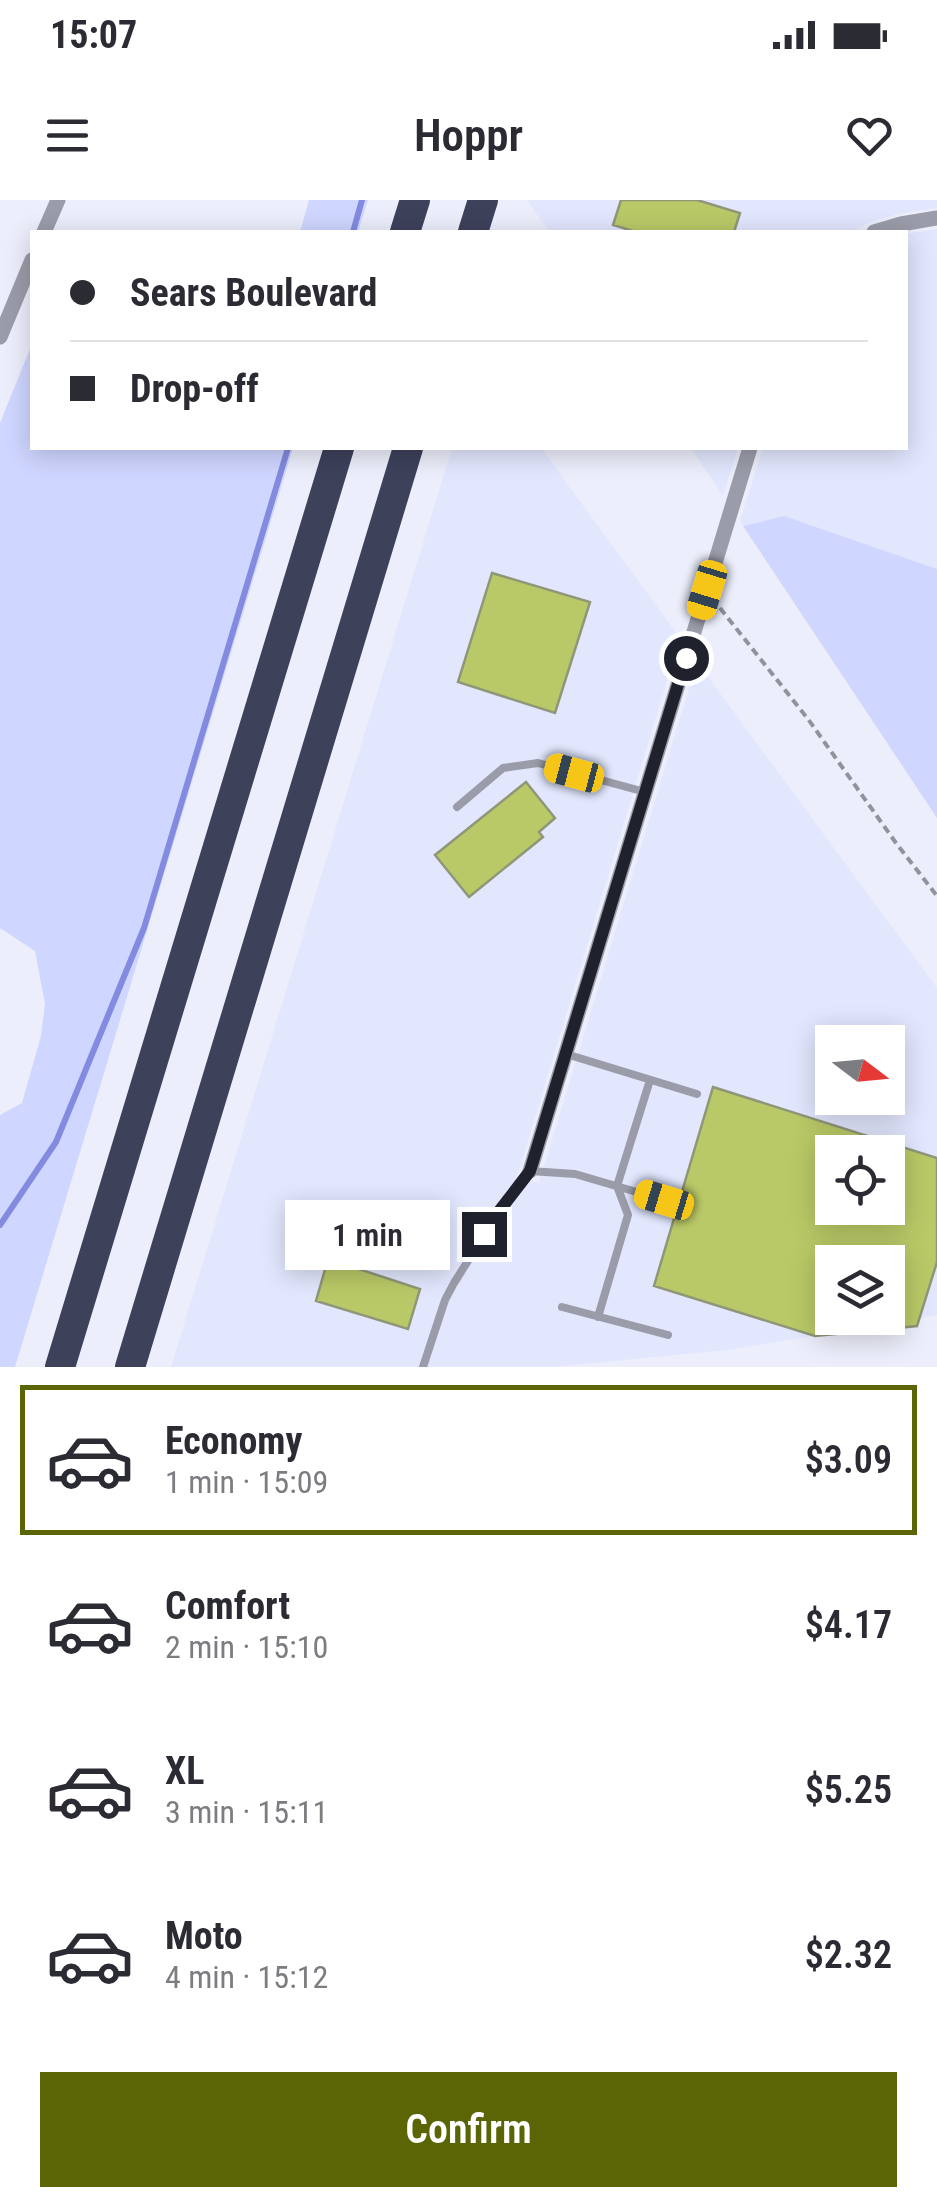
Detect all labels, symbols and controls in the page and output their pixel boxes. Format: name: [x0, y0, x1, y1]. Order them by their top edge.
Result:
text: 15:07: [50, 13, 137, 57]
icon: menu: [40, 108, 95, 163]
icon: heart: [842, 108, 897, 163]
text: Hoppr: [414, 109, 523, 162]
text: Sears Boulevard: [130, 271, 377, 315]
text: Drop-off: [130, 367, 259, 411]
car: [684, 557, 730, 623]
route start: [664, 636, 709, 681]
car: [541, 751, 607, 795]
north arrow: [815, 1025, 905, 1115]
map controls: [815, 1025, 905, 1335]
button: locate: [815, 1135, 905, 1225]
car: [631, 1177, 697, 1223]
callout: 1 min: [284, 1199, 449, 1269]
route end: [462, 1212, 507, 1257]
text: 1 min: [332, 1216, 403, 1254]
button: layers: [815, 1245, 905, 1335]
icon: car: [45, 1415, 135, 1505]
text: Economy: [165, 1419, 302, 1463]
text: $3.09: [805, 1438, 892, 1482]
text: 1 min · 15:09: [165, 1463, 328, 1501]
icon: car: [45, 1580, 135, 1670]
text: Comfort: [165, 1584, 290, 1628]
text: $4.17: [805, 1603, 892, 1647]
text: 2 min · 15:10: [165, 1628, 328, 1666]
icon: car: [45, 1745, 135, 1835]
text: XL: [165, 1749, 204, 1793]
text: $5.25: [805, 1768, 892, 1812]
text: 3 min · 15:11: [165, 1793, 328, 1831]
icon: car: [45, 1910, 135, 2000]
text: Moto: [165, 1914, 243, 1958]
text: $2.32: [805, 1933, 892, 1977]
text: 4 min · 15:12: [165, 1958, 328, 1996]
button: Confirm: [40, 2072, 897, 2187]

